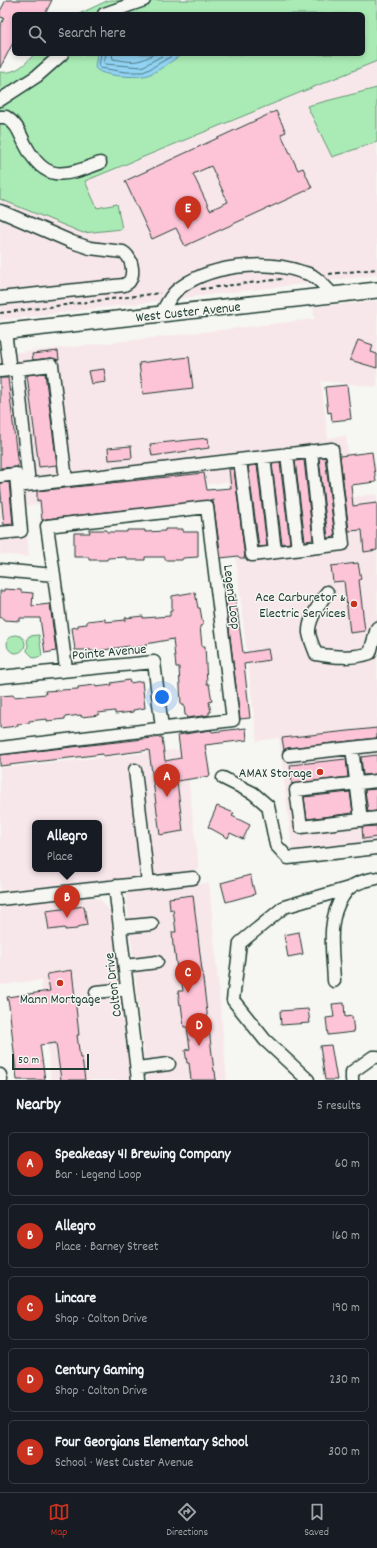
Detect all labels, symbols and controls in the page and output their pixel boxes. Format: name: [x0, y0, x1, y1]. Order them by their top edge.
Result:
search box: [12, 12, 365, 56]
icon: search: [26, 23, 48, 45]
text: Search here: [58, 23, 126, 45]
pin: E: [175, 196, 201, 229]
street label: West Custer Avenue: [135, 298, 242, 328]
street label: Legend Loop: [217, 564, 245, 631]
place label: Ace Carburetor & Electric Services: [255, 588, 346, 624]
marker: Ace Carburetor & Electric Services: [349, 599, 359, 609]
street label: Pointe Avenue: [71, 640, 147, 666]
your location: [152, 687, 172, 707]
pin: A: [154, 764, 180, 797]
place label: AMAX Storage: [239, 764, 312, 784]
marker: AMAX Storage: [315, 767, 325, 777]
popup: [32, 820, 102, 872]
text: Allegro: [47, 826, 87, 848]
text: Place: [47, 848, 73, 867]
pin: B: [54, 885, 80, 918]
street label: Colton Drive: [100, 952, 128, 1018]
pin: C: [175, 960, 201, 993]
marker: Mann Mortgage: [55, 978, 65, 988]
place label: Mann Mortgage: [20, 990, 100, 1010]
pin: D: [186, 1013, 212, 1046]
scale bar: [12, 1052, 89, 1071]
text: 50 m: [18, 1053, 39, 1069]
text: Nearby: [16, 1094, 60, 1118]
text: 5 results: [317, 1097, 361, 1116]
text: Speakeasy 41 Brewing Company: [55, 1144, 231, 1166]
text: A: [26, 1155, 34, 1174]
text: 60 m: [335, 1155, 360, 1174]
text: Bar · Legend Loop: [55, 1166, 141, 1185]
text: Allegro: [55, 1216, 96, 1238]
text: B: [27, 1227, 33, 1246]
text: 160 m: [332, 1227, 360, 1246]
text: Place · Barney Street: [55, 1238, 159, 1257]
text: Lincare: [55, 1288, 96, 1310]
text: C: [27, 1299, 33, 1318]
text: 190 m: [332, 1299, 360, 1318]
text: Shop · Colton Drive: [55, 1310, 147, 1329]
text: Century Gaming: [55, 1360, 144, 1382]
text: D: [27, 1371, 33, 1390]
text: 230 m: [330, 1371, 360, 1390]
text: Shop · Colton Drive: [55, 1382, 147, 1401]
text: Four Georgians Elementary School: [55, 1432, 248, 1454]
text: E: [27, 1443, 33, 1462]
text: 300 m: [328, 1443, 360, 1462]
text: School · West Custer Avenue: [55, 1454, 193, 1473]
tab: Map: [48, 1501, 70, 1541]
tab: Directions: [166, 1501, 208, 1541]
tab: Saved: [304, 1501, 329, 1541]

